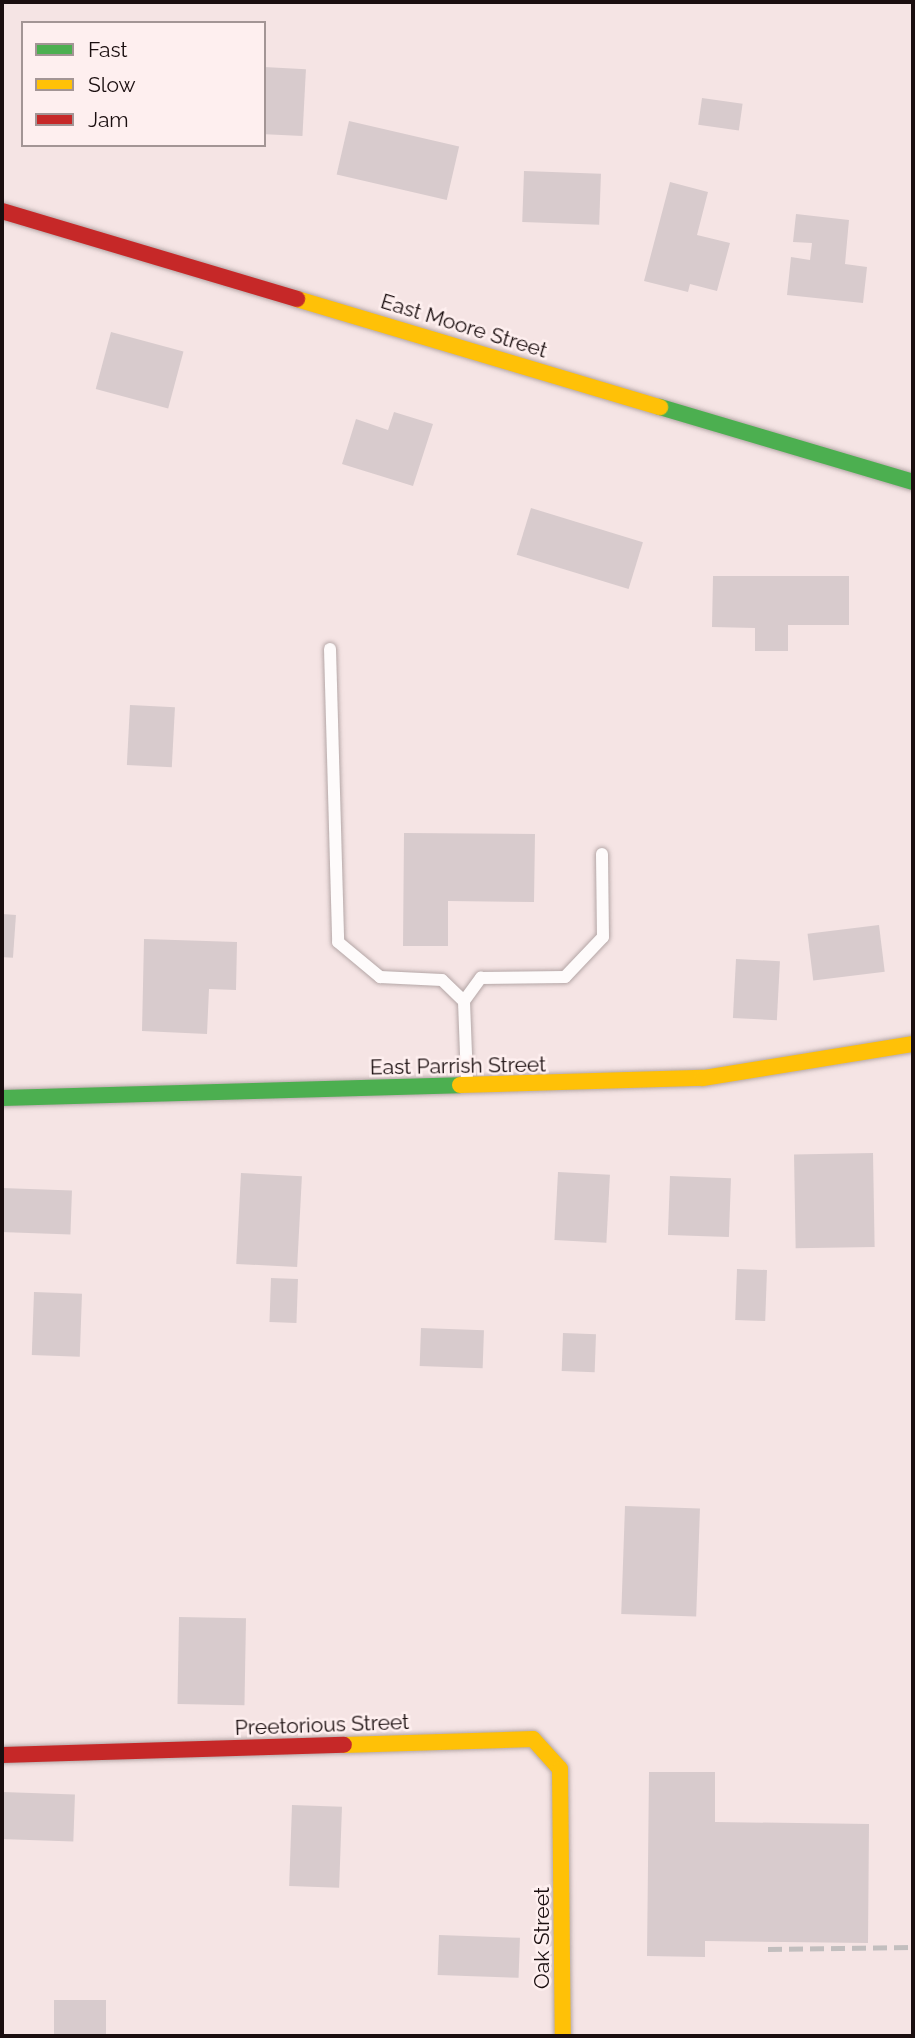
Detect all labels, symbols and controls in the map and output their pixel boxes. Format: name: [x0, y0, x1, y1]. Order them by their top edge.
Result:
legend: [21, 21, 266, 147]
text: Fast: [88, 37, 128, 62]
text: Slow: [88, 72, 136, 97]
text: Jam: [88, 107, 129, 132]
street label: East Moore Street: [378, 289, 550, 363]
street label: East Parrish Street: [370, 1052, 546, 1080]
street label: Preetorious Street: [234, 1709, 410, 1741]
street label: Oak Street: [529, 1887, 555, 1989]

